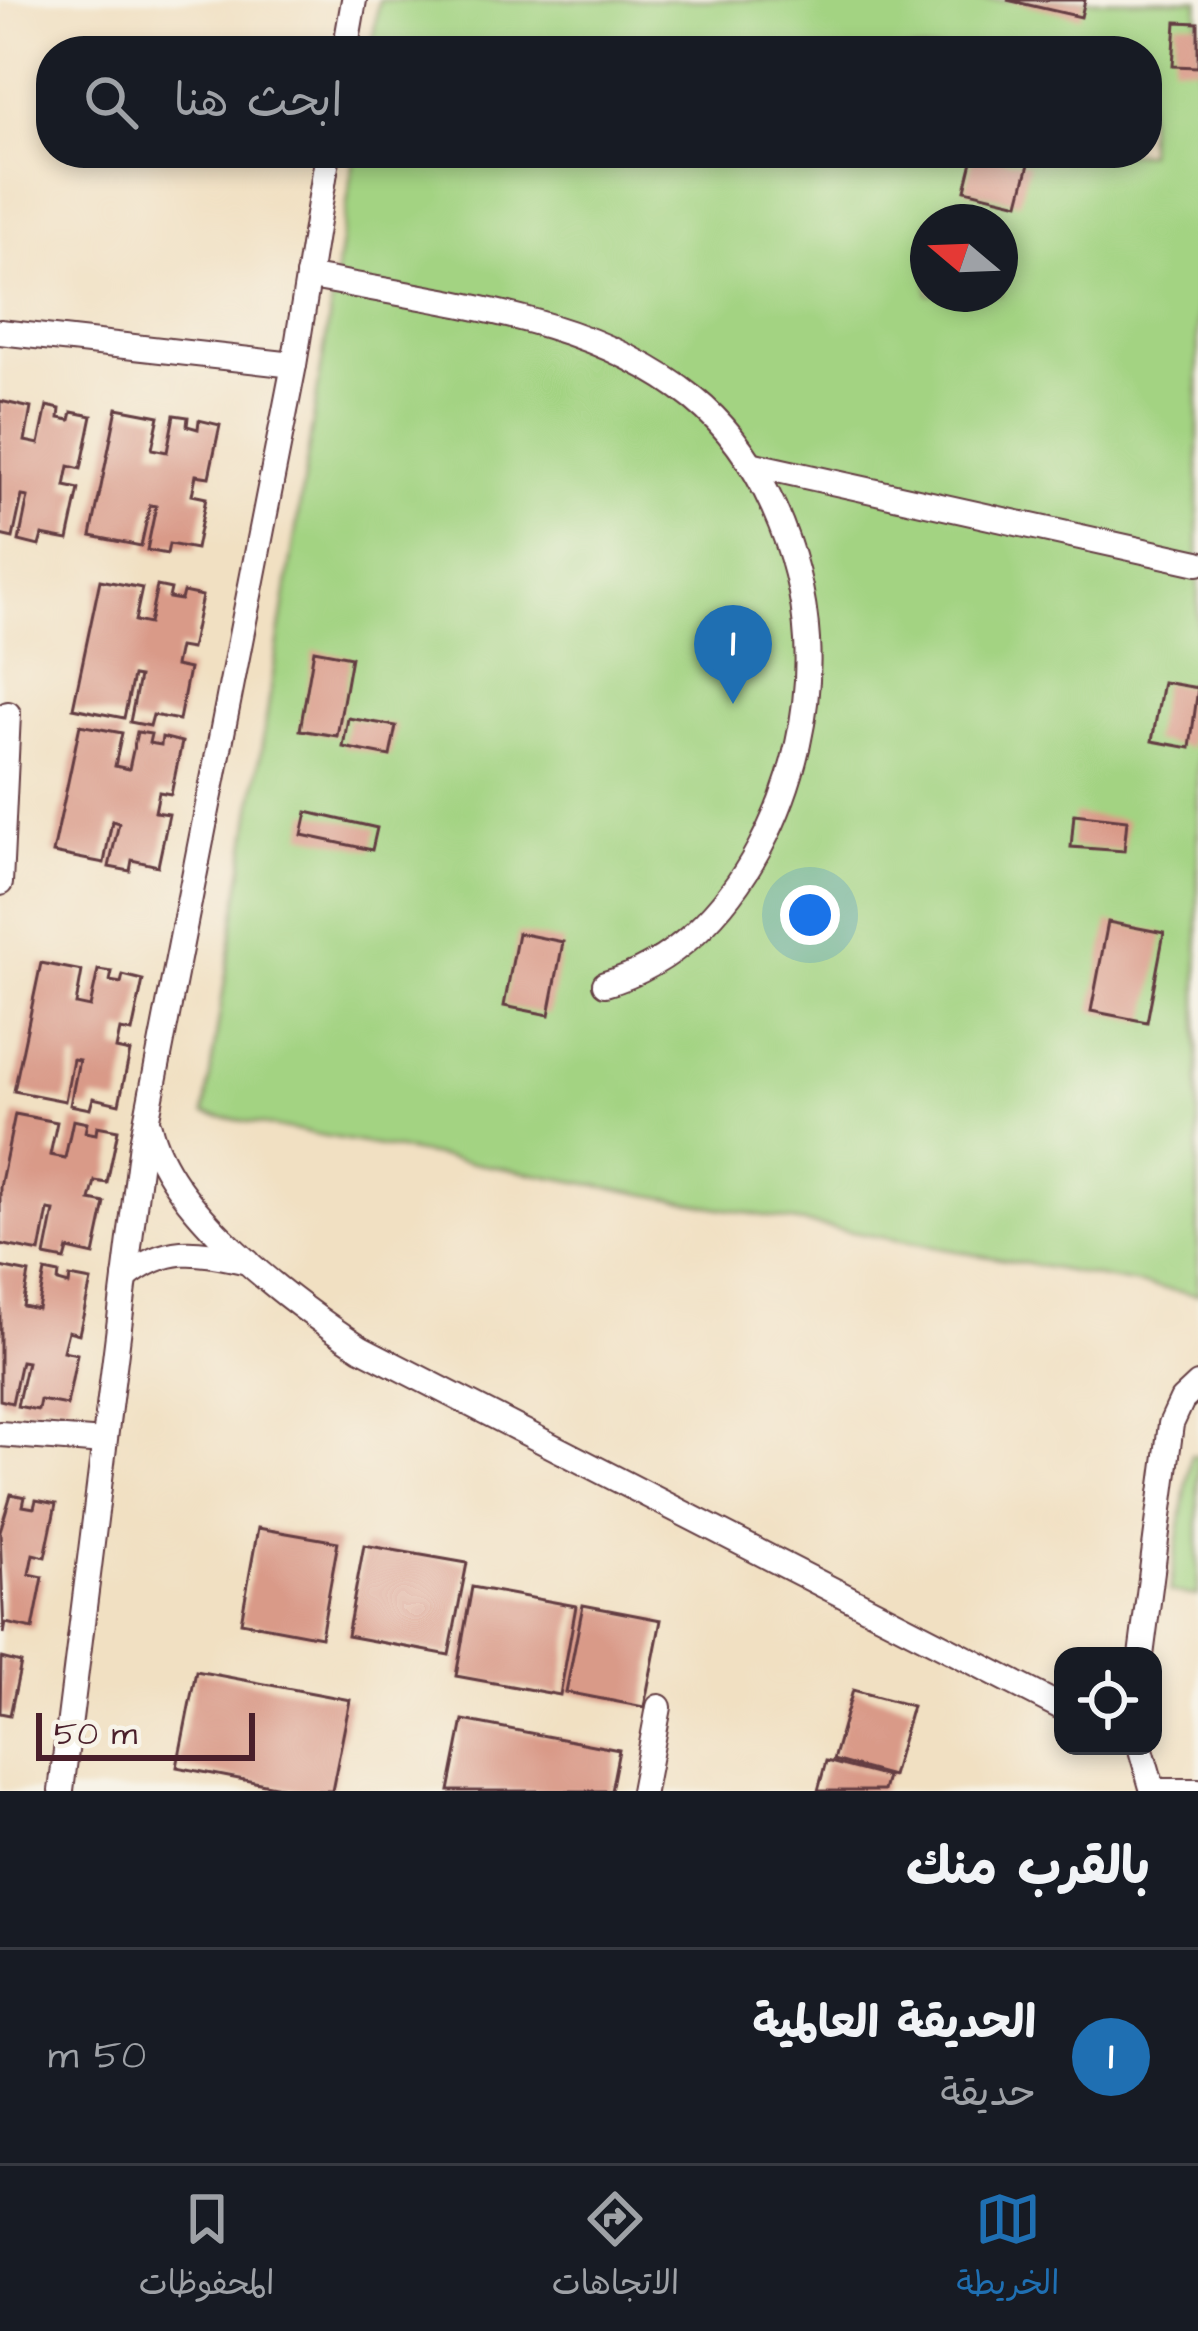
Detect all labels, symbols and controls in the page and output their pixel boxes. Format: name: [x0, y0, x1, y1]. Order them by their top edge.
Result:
search box: [36, 36, 1162, 168]
icon: search: [78, 69, 144, 135]
text: ابحث هنا: [174, 71, 342, 133]
north arrow: [910, 204, 1018, 312]
pin: 1: [694, 605, 772, 704]
your location: [780, 885, 840, 945]
map controls: [1054, 1647, 1162, 1755]
button: locate: [1054, 1647, 1162, 1755]
scale bar: [36, 1707, 255, 1760]
text: 50 m: [54, 1711, 137, 1757]
text: بالقرب منك: [906, 1833, 1150, 1904]
text: الحديقة العالمية: [753, 1993, 1036, 2055]
text: 50 m: [48, 2030, 146, 2084]
text: 1: [1109, 2030, 1114, 2084]
text: حديقة: [940, 2067, 1036, 2121]
tab: المحفوظات: [139, 2186, 275, 2312]
tab: الاتجاهات: [552, 2186, 679, 2312]
tab: الخريطة: [956, 2186, 1059, 2312]

